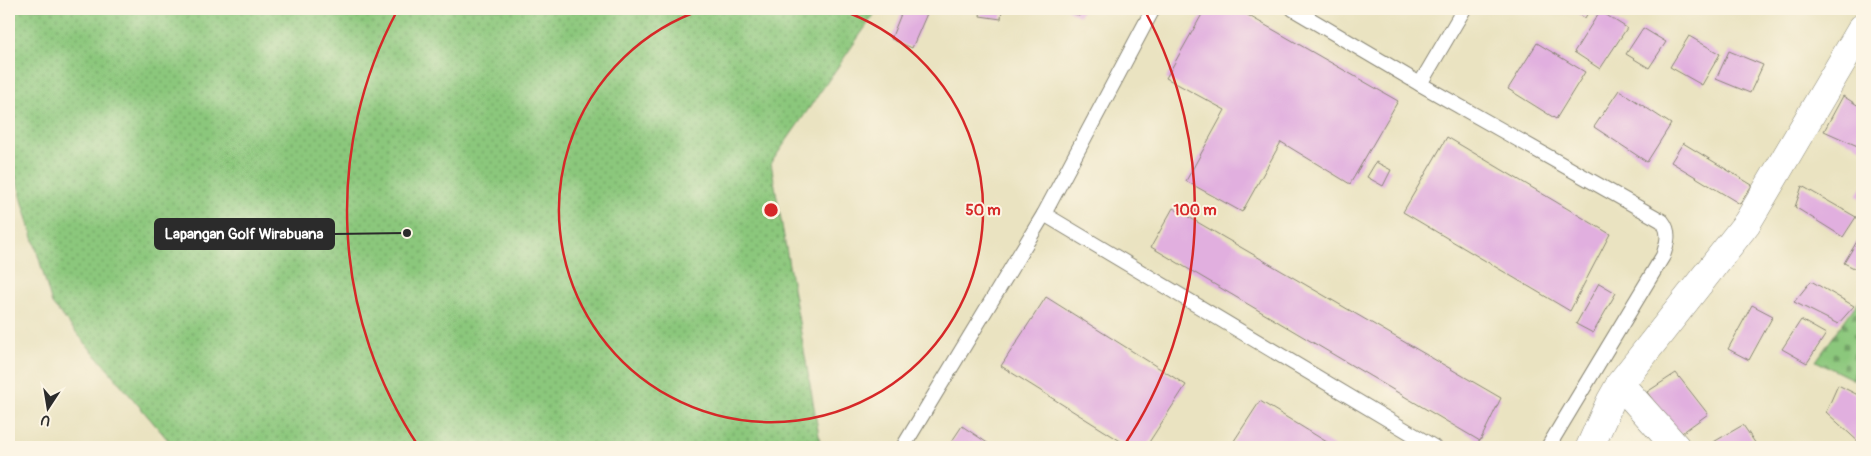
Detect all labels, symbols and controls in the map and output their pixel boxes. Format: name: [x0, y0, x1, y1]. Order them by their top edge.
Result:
centre of rings: [762, 201, 780, 219]
text: 50 m: [966, 201, 1000, 220]
text: 100 m: [1174, 201, 1216, 220]
callout: Lapangan Golf Wirabuana: [155, 219, 334, 249]
text: Lapangan Golf Wirabuana: [165, 225, 324, 244]
north arrow: [22, 384, 72, 434]
text: U: [39, 411, 52, 430]

